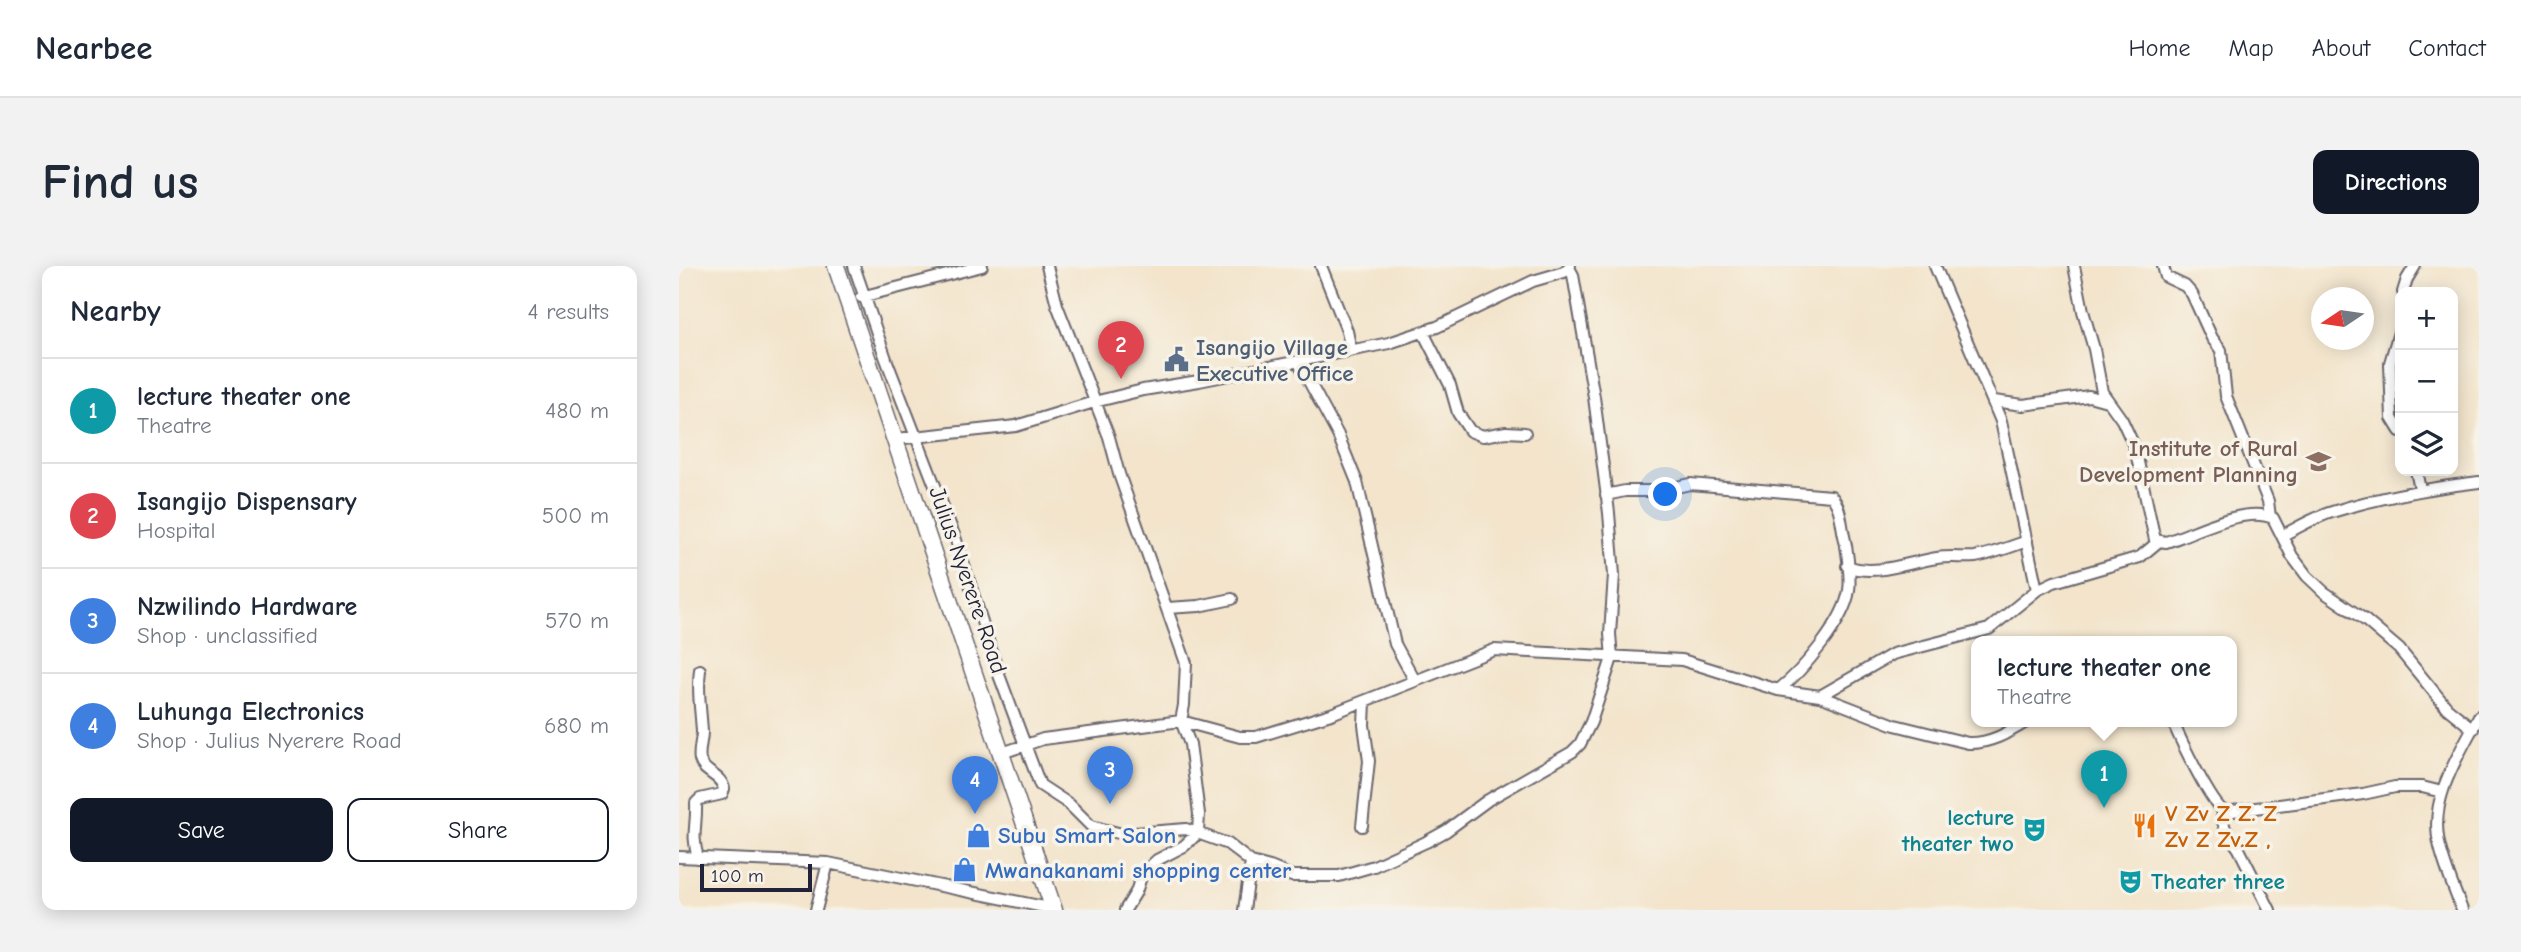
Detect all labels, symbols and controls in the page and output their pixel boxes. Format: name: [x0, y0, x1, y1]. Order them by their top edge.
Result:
text: Nearbee: [35, 29, 153, 67]
text: Home: [2129, 34, 2190, 62]
text: Map: [2228, 34, 2274, 62]
text: About: [2312, 34, 2370, 62]
text: Contact: [2408, 34, 2486, 62]
button: Directions: [2313, 150, 2479, 214]
text: Find us: [42, 154, 198, 210]
north arrow: [2311, 287, 2374, 350]
map controls: [2395, 287, 2458, 476]
button: +: [2395, 287, 2458, 350]
text: Nearby: [70, 294, 161, 329]
text: 4 results: [527, 298, 609, 325]
pin: 2: [1098, 321, 1144, 379]
place label: Isangijo Village Executive Office: [1196, 334, 1354, 387]
public building icon: Isangijo Village Executive Office: [1162, 346, 1190, 374]
button: −: [2395, 350, 2458, 413]
text: lecture theater one: [137, 382, 351, 412]
text: 1: [88, 397, 98, 424]
text: 480 m: [545, 397, 609, 424]
text: Theatre: [137, 412, 212, 439]
button: layers: [2395, 413, 2458, 476]
place label: Institute of Rural Development Planning: [2079, 435, 2298, 488]
school or university icon: Institute of Rural Development Planning: [2304, 447, 2332, 475]
your location: [1648, 477, 1682, 511]
street label: Julius Nyerere Road: [923, 483, 1013, 677]
text: Isangijo Dispensary: [137, 487, 357, 517]
text: 2: [87, 502, 99, 529]
text: 500 m: [542, 502, 609, 529]
text: Hospital: [137, 517, 215, 544]
text: Nzwilindo Hardware: [137, 592, 357, 622]
text: 3: [87, 607, 99, 634]
text: 570 m: [545, 607, 609, 634]
text: Shop · unclassified: [137, 622, 318, 649]
popup: [1971, 636, 2237, 727]
text: lecture theater one: [1997, 653, 2211, 683]
text: Theatre: [1997, 683, 2072, 710]
text: Luhunga Electronics: [137, 697, 364, 727]
text: 4: [88, 712, 98, 739]
text: 680 m: [544, 712, 609, 739]
text: Shop · Julius Nyerere Road: [137, 727, 402, 754]
pin: 3: [1087, 746, 1133, 804]
pin: 1: [2081, 750, 2127, 808]
pin: 4: [952, 756, 998, 814]
button: Save: [70, 798, 333, 862]
button: Share: [347, 798, 609, 862]
place label: V Zv Z Z. Z Zv Z Zv.Z ,: [2165, 800, 2277, 853]
place label: lecture theater two: [1901, 804, 2014, 857]
restaurant icon: V Zv Z Z. Z Zv Z Zv.Z ,: [2131, 812, 2159, 840]
theatre icon: lecture theater two: [2020, 816, 2048, 844]
shop icon: Subu Smart Salon: [964, 821, 992, 849]
place label: Subu Smart Salon: [998, 822, 1176, 849]
shop icon: Mwanakanami shopping center: [951, 856, 979, 884]
place label: Mwanakanami shopping center: [985, 857, 1292, 884]
scale bar: [700, 861, 812, 893]
text: 100 m: [711, 865, 764, 887]
theatre icon: Theater three: [2117, 867, 2145, 895]
place label: Theater three: [2151, 868, 2285, 895]

